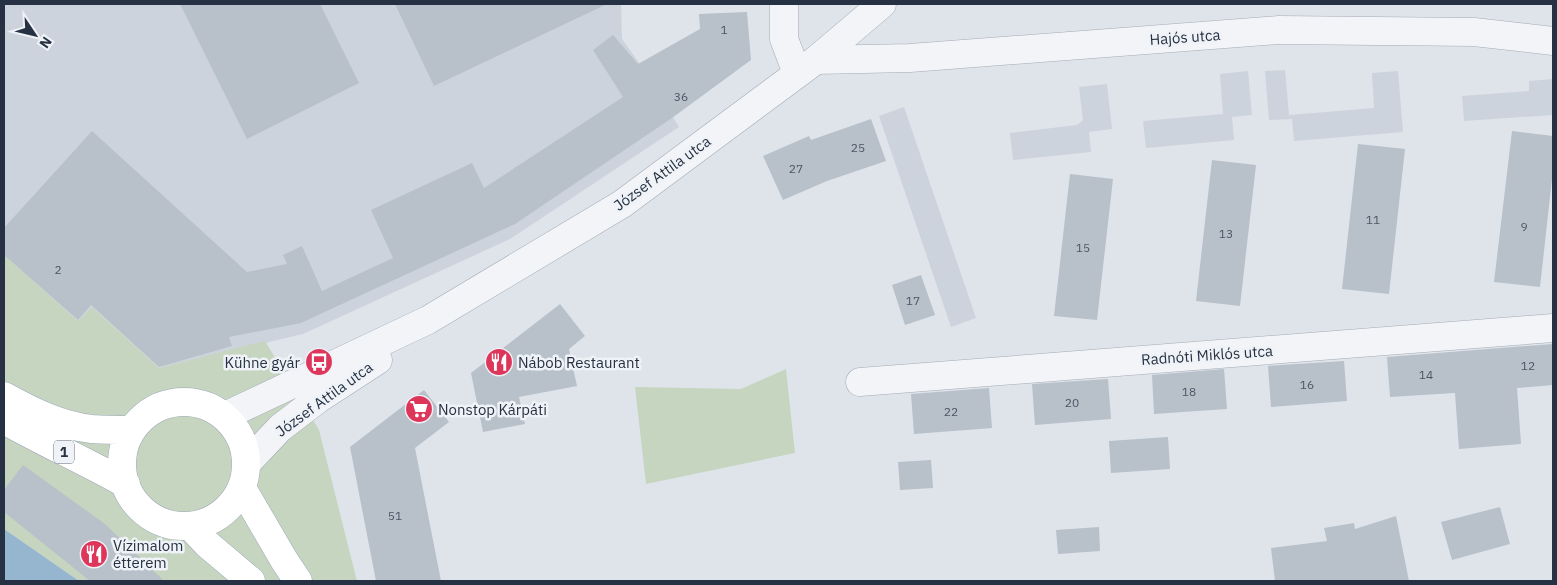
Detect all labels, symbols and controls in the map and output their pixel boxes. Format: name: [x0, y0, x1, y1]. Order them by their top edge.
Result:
north arrow: [10, 10, 60, 60]
house number: 1: [720, 22, 728, 37]
street label: Hajós utca: [1149, 25, 1221, 49]
text: N: [35, 33, 56, 52]
house number: 36: [674, 89, 688, 104]
street label: József Attila utca: [610, 131, 714, 215]
house number: 25: [851, 140, 865, 155]
house number: 27: [789, 161, 803, 176]
house number: 11: [1366, 212, 1380, 227]
house number: 9: [1520, 219, 1528, 234]
house number: 13: [1219, 226, 1233, 241]
house number: 15: [1076, 240, 1090, 255]
house number: 2: [54, 262, 62, 277]
house number: 17: [906, 293, 920, 308]
street label: Radnóti Miklós utca: [1140, 341, 1274, 369]
bus stop icon: Kühne gyár: [304, 347, 334, 377]
restaurant icon: Nábob Restaurant: [484, 347, 514, 377]
place label: Kühne gyár: [225, 353, 300, 372]
place label: Nábob Restaurant: [518, 353, 640, 372]
street label: József Attila utca: [272, 357, 376, 441]
house number: 12: [1521, 358, 1535, 373]
house number: 14: [1419, 367, 1433, 382]
house number: 16: [1300, 377, 1314, 392]
house number: 18: [1182, 384, 1196, 399]
supermarket icon: Nonstop Kárpáti: [404, 394, 434, 424]
house number: 20: [1065, 395, 1079, 410]
place label: Nonstop Kárpáti: [438, 400, 547, 419]
house number: 22: [944, 404, 958, 419]
road number: 1: [54, 441, 74, 464]
house number: 51: [388, 508, 402, 523]
place label: Vízimalom étterem: [113, 536, 183, 572]
restaurant icon: Vízimalom étterem: [79, 539, 109, 569]

